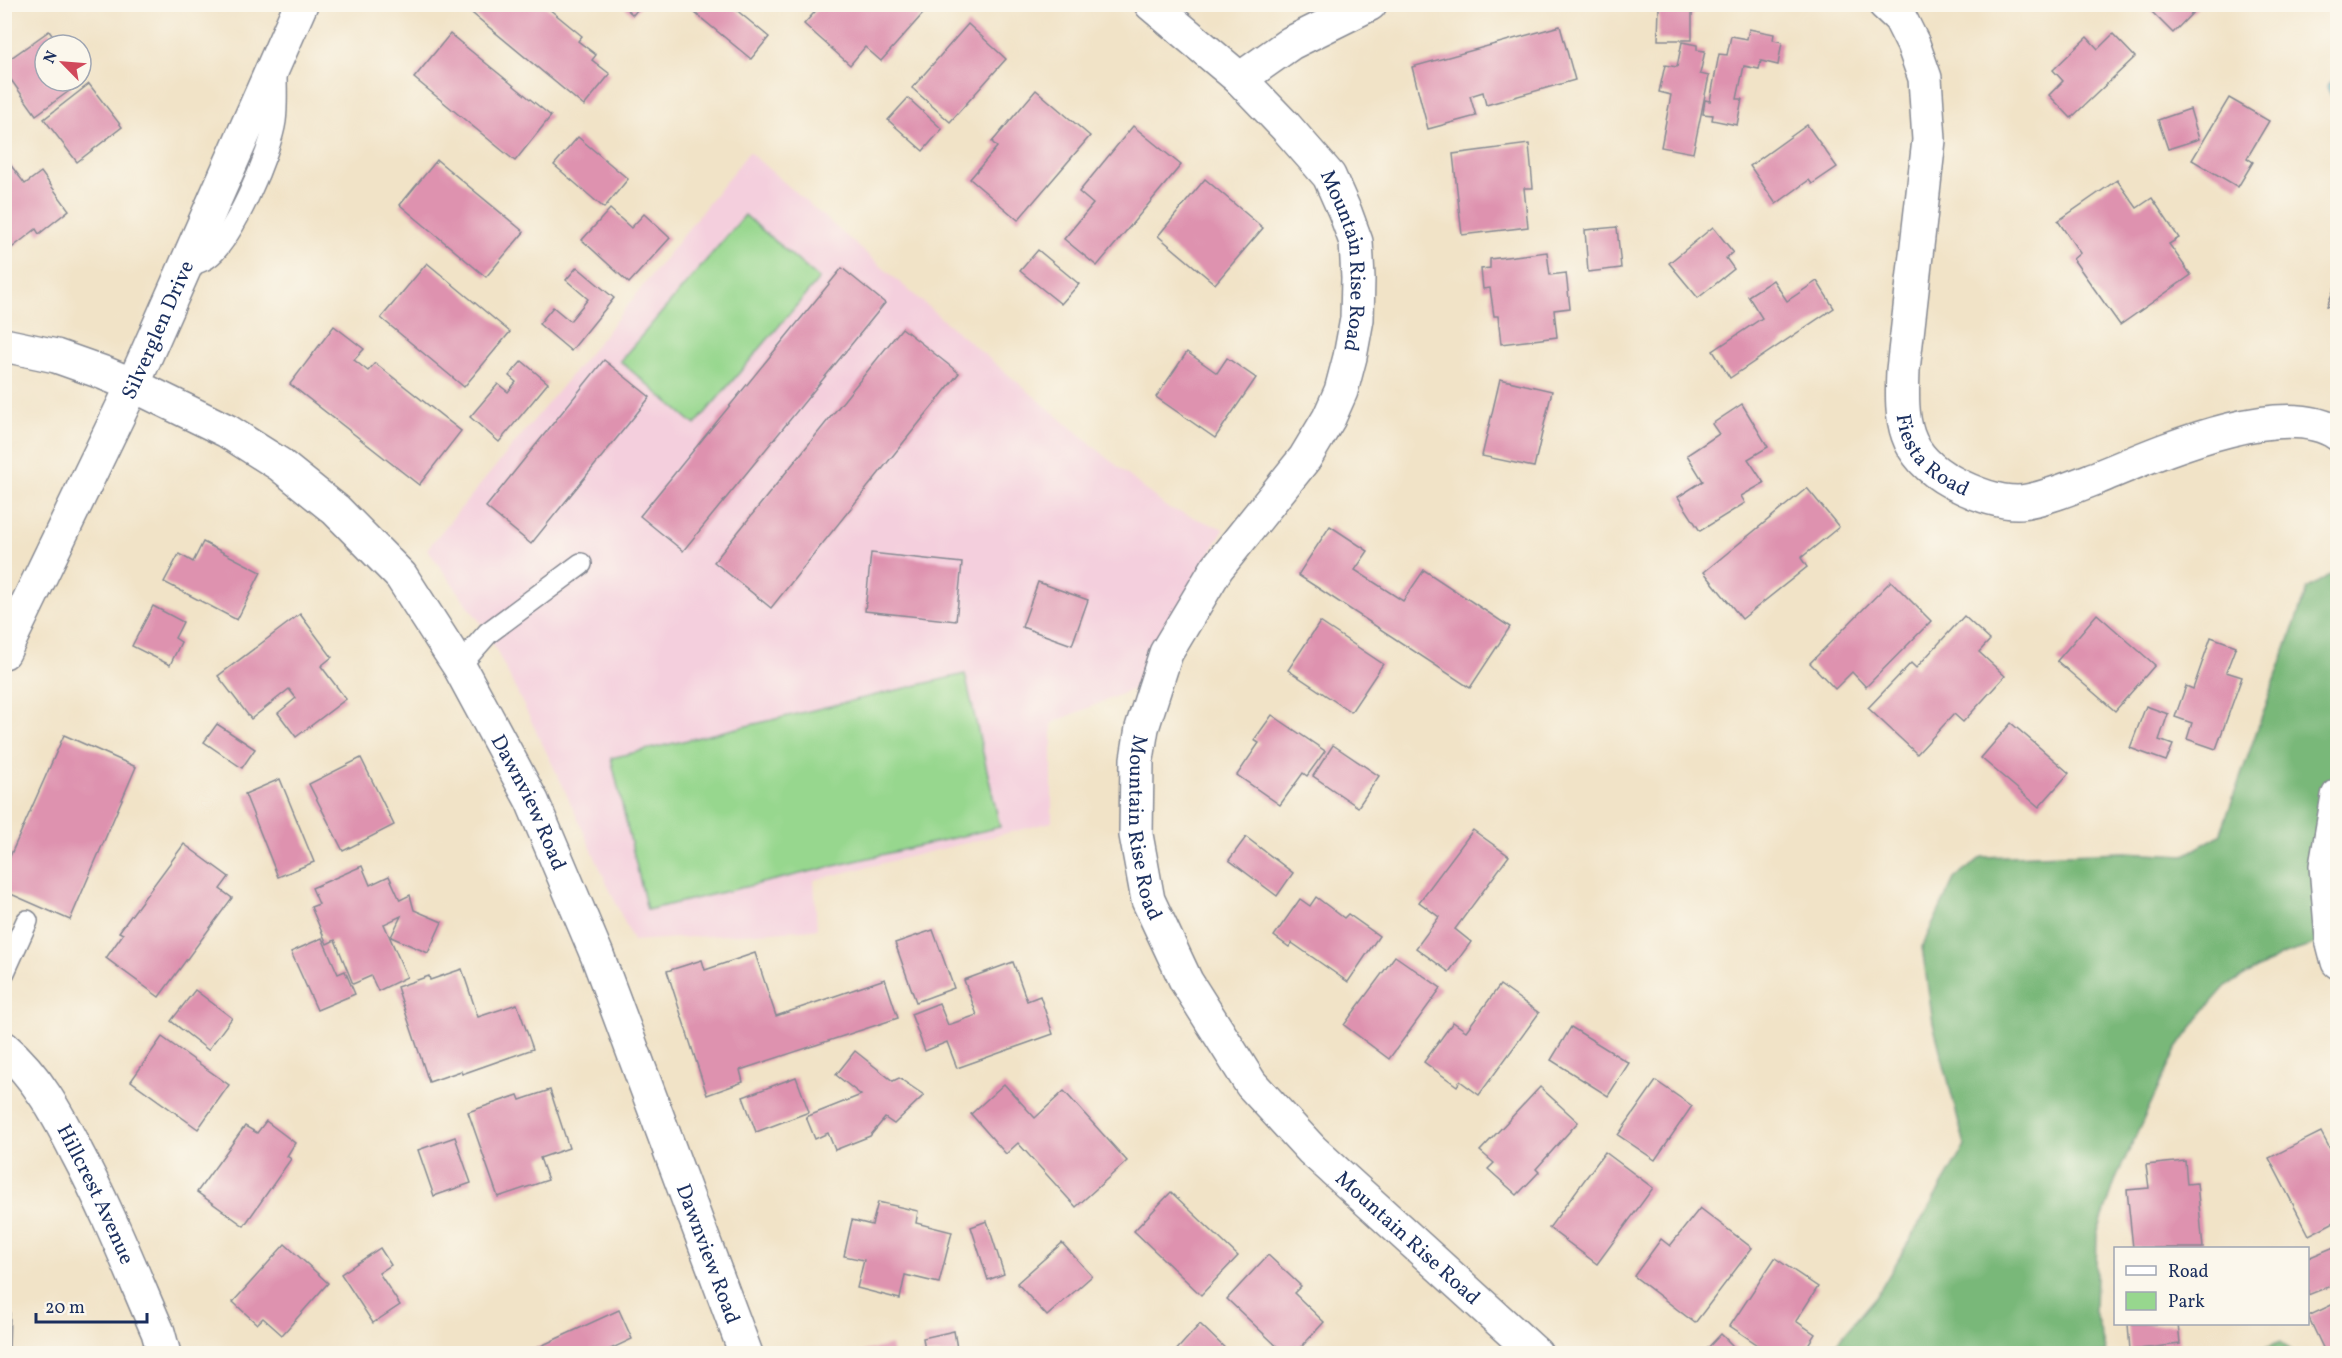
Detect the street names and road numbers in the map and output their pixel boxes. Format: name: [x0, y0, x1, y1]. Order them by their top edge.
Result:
street label: Mountain Rise Road: [1312, 166, 1371, 354]
street label: Silverglen Drive: [115, 256, 202, 405]
street label: Fiesta Road: [1888, 412, 1974, 504]
street label: Dawnview Road: [483, 730, 573, 875]
street label: Mountain Rise Road: [1119, 733, 1169, 926]
street label: Hillcrest Avenue: [49, 1120, 140, 1269]
street label: Mountain Rise Road: [1328, 1165, 1486, 1312]
street label: Dawnview Road: [668, 1180, 746, 1328]

